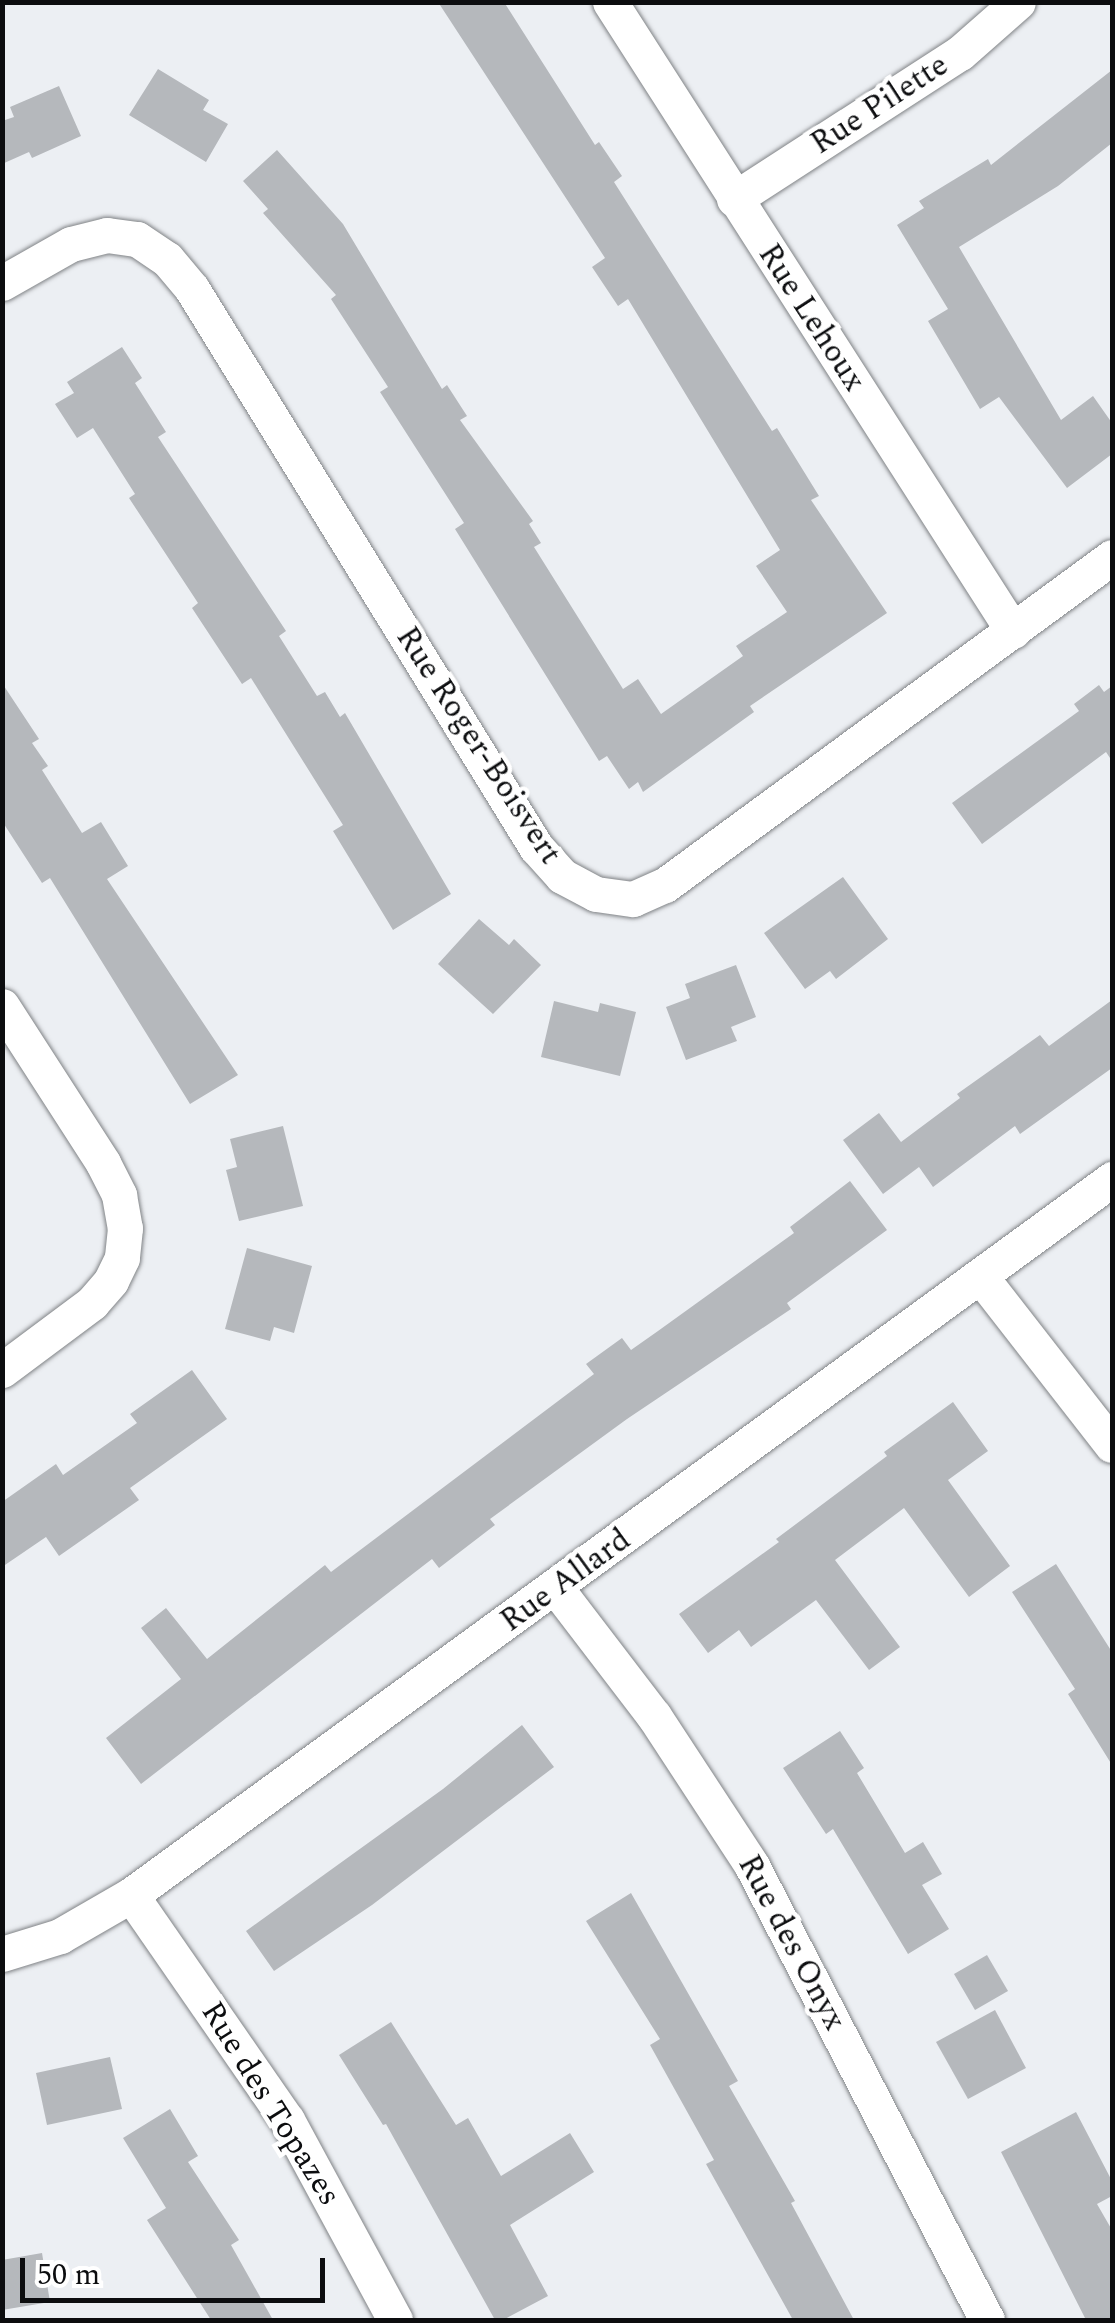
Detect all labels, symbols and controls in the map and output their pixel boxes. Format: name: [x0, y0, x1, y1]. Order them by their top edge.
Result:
street label: Rue Pilette: [804, 46, 956, 164]
street label: Rue Lehoux: [749, 237, 873, 399]
street label: Rue Roger-Boisvert: [387, 620, 569, 872]
street label: Rue Allard: [494, 1521, 638, 1641]
street label: Rue des Onyx: [729, 1849, 853, 2037]
street label: Rue des Topazes: [192, 1995, 348, 2213]
scale bar: [25, 2238, 330, 2300]
text: 50 m: [37, 2252, 100, 2298]

